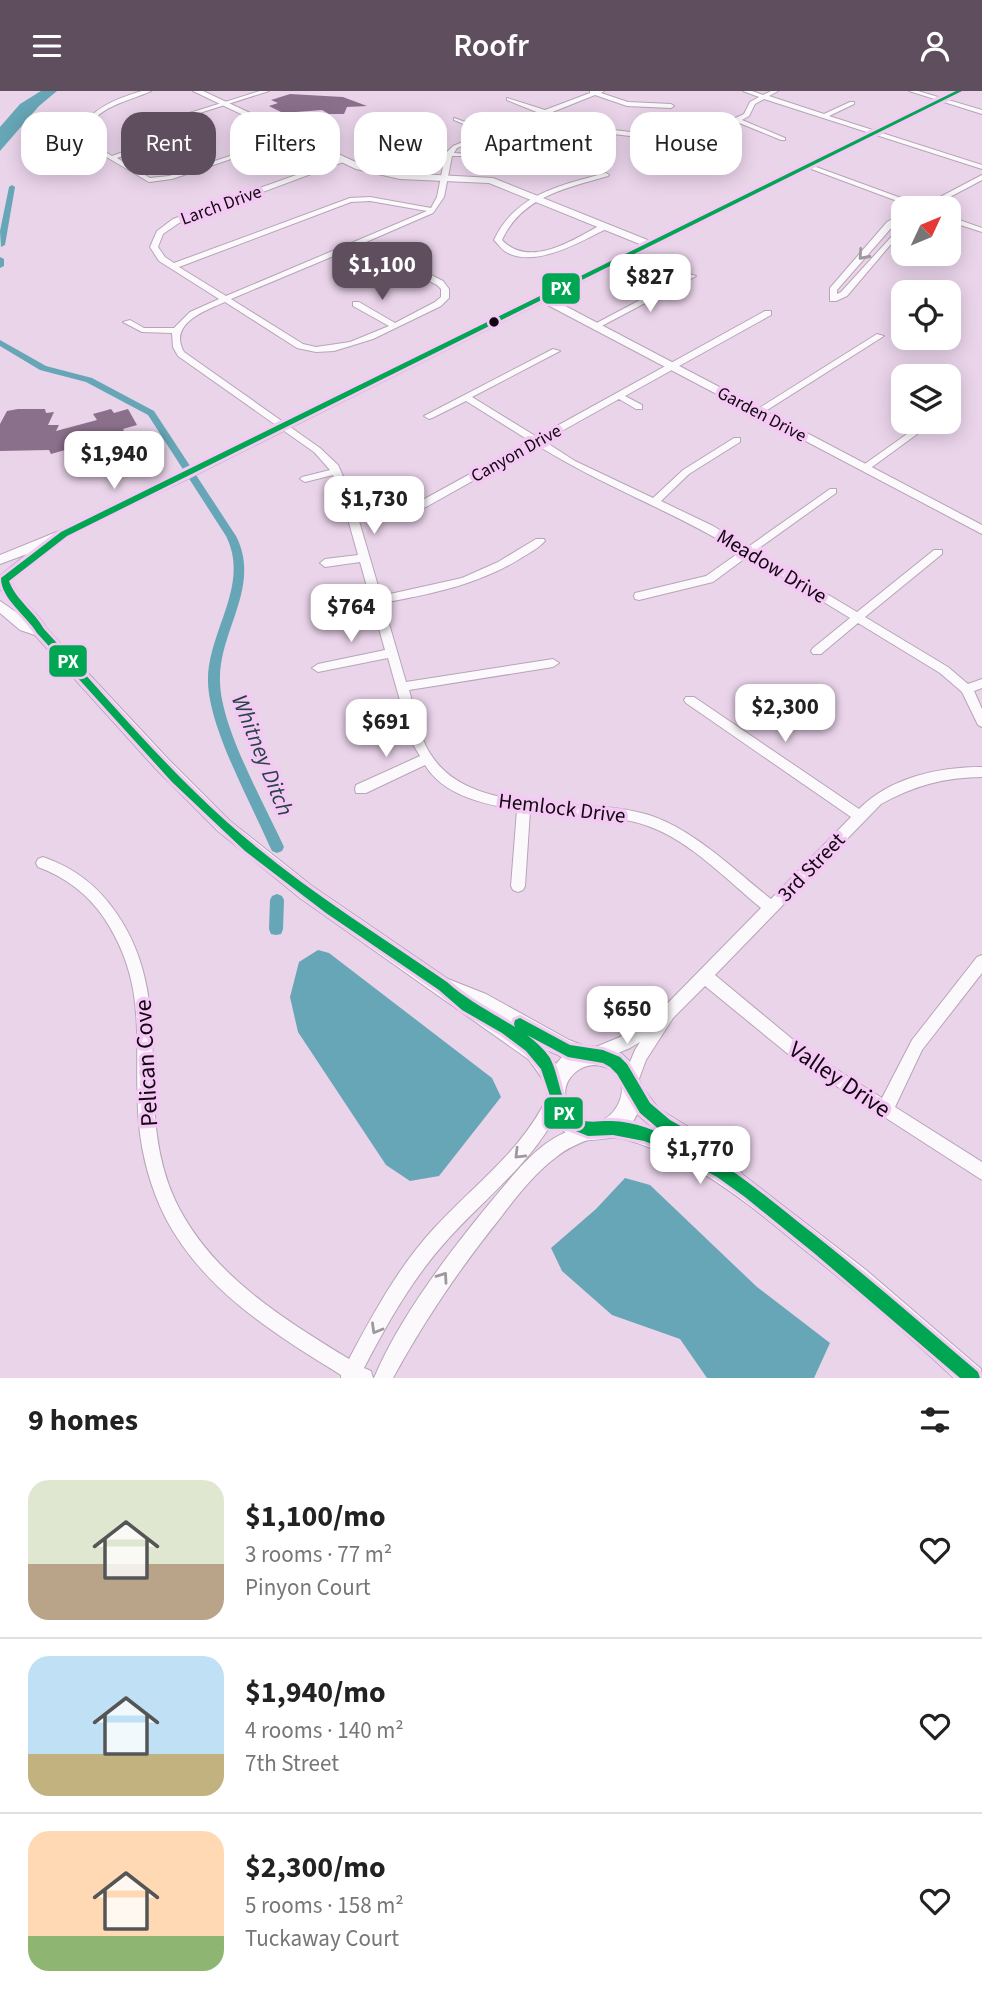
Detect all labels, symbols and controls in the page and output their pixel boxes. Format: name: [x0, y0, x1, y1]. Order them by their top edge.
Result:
text: Roofr: [453, 23, 529, 69]
icon: menu: [28, 27, 66, 65]
icon: person: [916, 27, 954, 65]
chip: Buy: [21, 112, 107, 175]
chip: Rent: [121, 112, 216, 175]
chip: Filters: [230, 112, 340, 175]
chip: New: [354, 112, 447, 175]
chip: Apartment: [461, 112, 616, 175]
chip: House: [630, 112, 742, 175]
street label: Larch Drive: [177, 179, 265, 232]
north arrow: [891, 196, 961, 266]
map controls: [891, 196, 961, 434]
pin: $1,100: [325, 243, 439, 302]
one-way arrow: [859, 246, 872, 259]
text: $1,100: [348, 248, 416, 281]
pin: $827: [609, 255, 691, 314]
text: $827: [626, 260, 674, 293]
line badge: PX: [541, 272, 581, 305]
text: PX: [550, 276, 572, 303]
button: locate: [891, 280, 961, 350]
unlabelled marker: [487, 315, 501, 329]
button: layers: [891, 364, 961, 434]
street label: Garden Drive: [713, 380, 811, 448]
street label: Canyon Drive: [467, 418, 566, 489]
pin: $1,940: [57, 431, 171, 491]
text: $1,940: [80, 437, 148, 470]
pin: $1,730: [317, 477, 431, 536]
text: $1,730: [340, 482, 408, 515]
street label: Meadow Drive: [711, 521, 833, 611]
pin: $764: [310, 585, 392, 644]
text: $764: [327, 590, 375, 623]
line badge: PX: [48, 644, 88, 678]
text: PX: [57, 649, 79, 676]
pin: $2,300: [728, 685, 842, 744]
water label: Whitney Ditch: [223, 689, 302, 821]
text: $2,300: [751, 690, 819, 723]
pin: $691: [345, 699, 427, 759]
text: $691: [362, 705, 410, 738]
street label: Hemlock Drive: [497, 785, 627, 831]
street label: 3rd Street: [770, 826, 852, 908]
pin: $650: [586, 986, 668, 1046]
text: $650: [603, 992, 651, 1025]
street label: Pelican Cove: [126, 998, 167, 1127]
street label: Valley Drive: [782, 1032, 898, 1126]
line badge: PX: [543, 1096, 584, 1130]
text: PX: [553, 1101, 575, 1128]
pin: $1,770: [643, 1127, 757, 1186]
text: $1,770: [666, 1132, 734, 1165]
one-way arrow: [514, 1145, 527, 1158]
one-way arrow: [435, 1272, 447, 1285]
one-way arrow: [371, 1321, 384, 1334]
text: 9 homes: [28, 1399, 138, 1442]
icon: filters: [916, 1401, 954, 1439]
text: $1,100/mo: [245, 1495, 386, 1538]
icon: home: [84, 1508, 168, 1592]
icon: heart: [916, 1531, 954, 1569]
text: 3 rooms · 77 m²: [245, 1538, 392, 1571]
text: Pinyon Court: [245, 1571, 370, 1604]
text: $1,940/mo: [245, 1671, 386, 1714]
icon: home: [84, 1684, 168, 1768]
icon: heart: [916, 1707, 954, 1745]
text: 4 rooms · 140 m²: [245, 1714, 404, 1747]
text: 7th Street: [245, 1747, 339, 1780]
text: $2,300/mo: [245, 1846, 386, 1889]
icon: home: [84, 1859, 168, 1943]
icon: heart: [916, 1882, 954, 1920]
text: 5 rooms · 158 m²: [245, 1889, 404, 1922]
text: Tuckaway Court: [245, 1922, 399, 1955]

